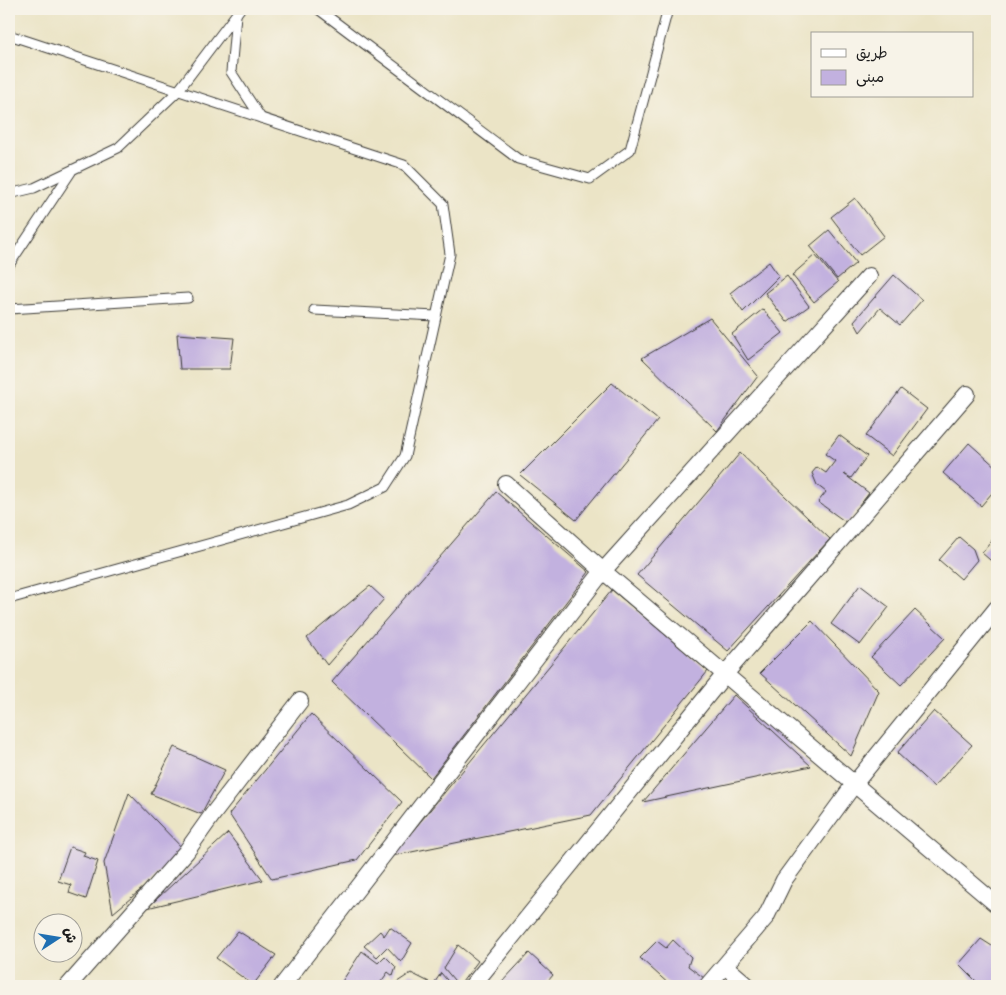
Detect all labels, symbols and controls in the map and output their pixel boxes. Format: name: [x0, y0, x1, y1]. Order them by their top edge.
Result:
legend: [811, 32, 974, 98]
text: طريق: [856, 43, 888, 62]
text: مبنى: [856, 67, 884, 87]
north arrow: [32, 912, 82, 962]
text: ش: [60, 926, 81, 945]

